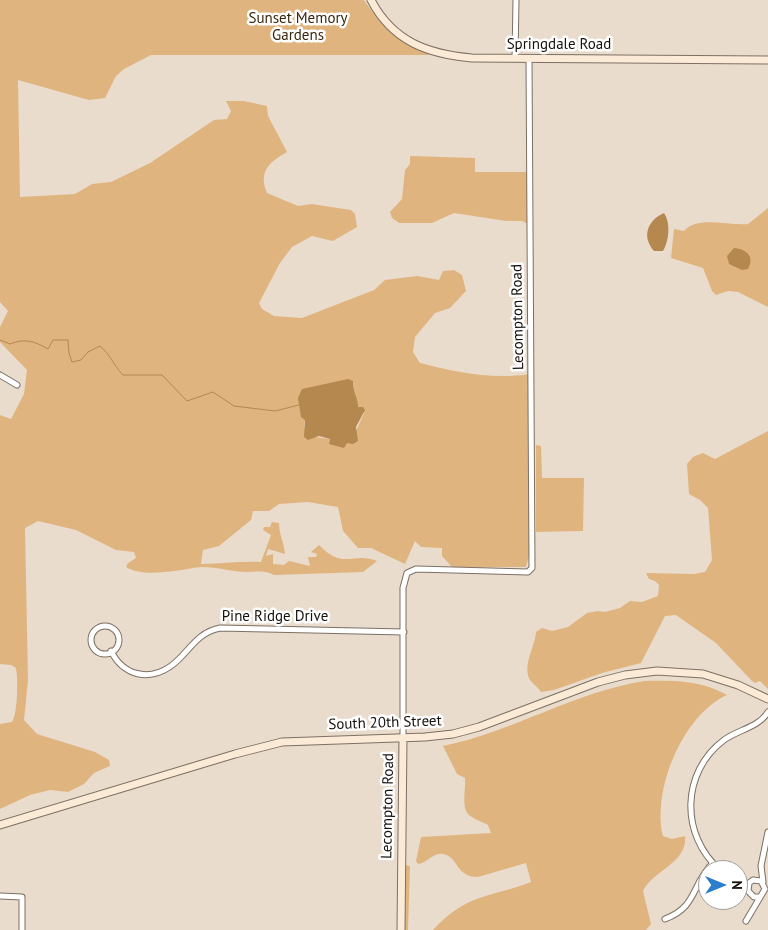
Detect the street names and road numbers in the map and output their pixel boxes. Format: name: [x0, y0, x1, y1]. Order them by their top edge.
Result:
street label: Springdale Road: [507, 36, 611, 54]
street label: Lecompton Road: [508, 264, 528, 370]
street label: Pine Ridge Drive: [222, 608, 328, 626]
street label: South 20th Street: [328, 712, 442, 734]
street label: Lecompton Road: [378, 753, 398, 859]

